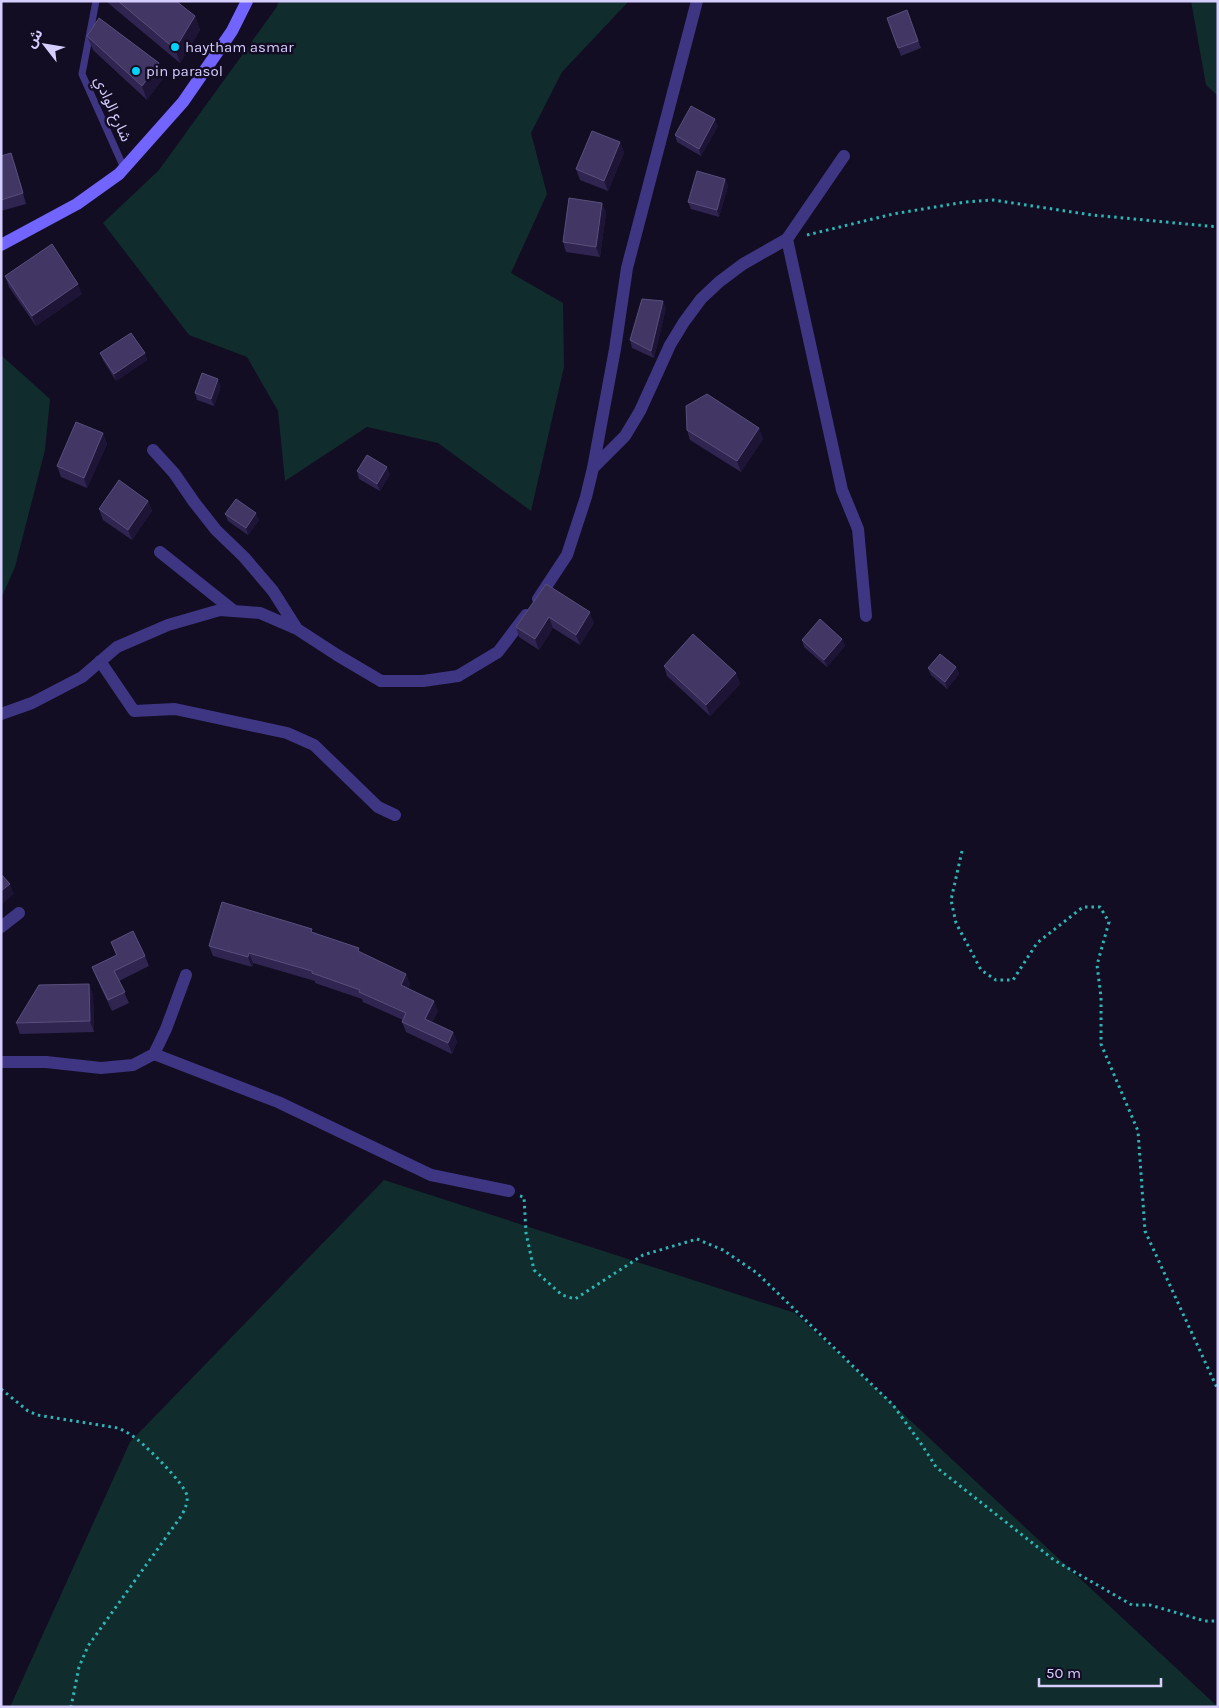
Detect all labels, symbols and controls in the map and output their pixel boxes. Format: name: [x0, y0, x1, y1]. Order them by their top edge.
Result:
north arrow: [20, 20, 70, 70]
text: ش: [22, 26, 47, 51]
place label: haytham asmar: [185, 38, 294, 56]
marker: haytham asmar: [169, 41, 181, 53]
place label: pin parasol: [146, 62, 223, 80]
marker: pin parasol: [130, 65, 142, 77]
street label: شارع الوادي: [88, 74, 135, 146]
scale bar: [1039, 1656, 1162, 1688]
text: 50 m: [1046, 1664, 1081, 1682]

